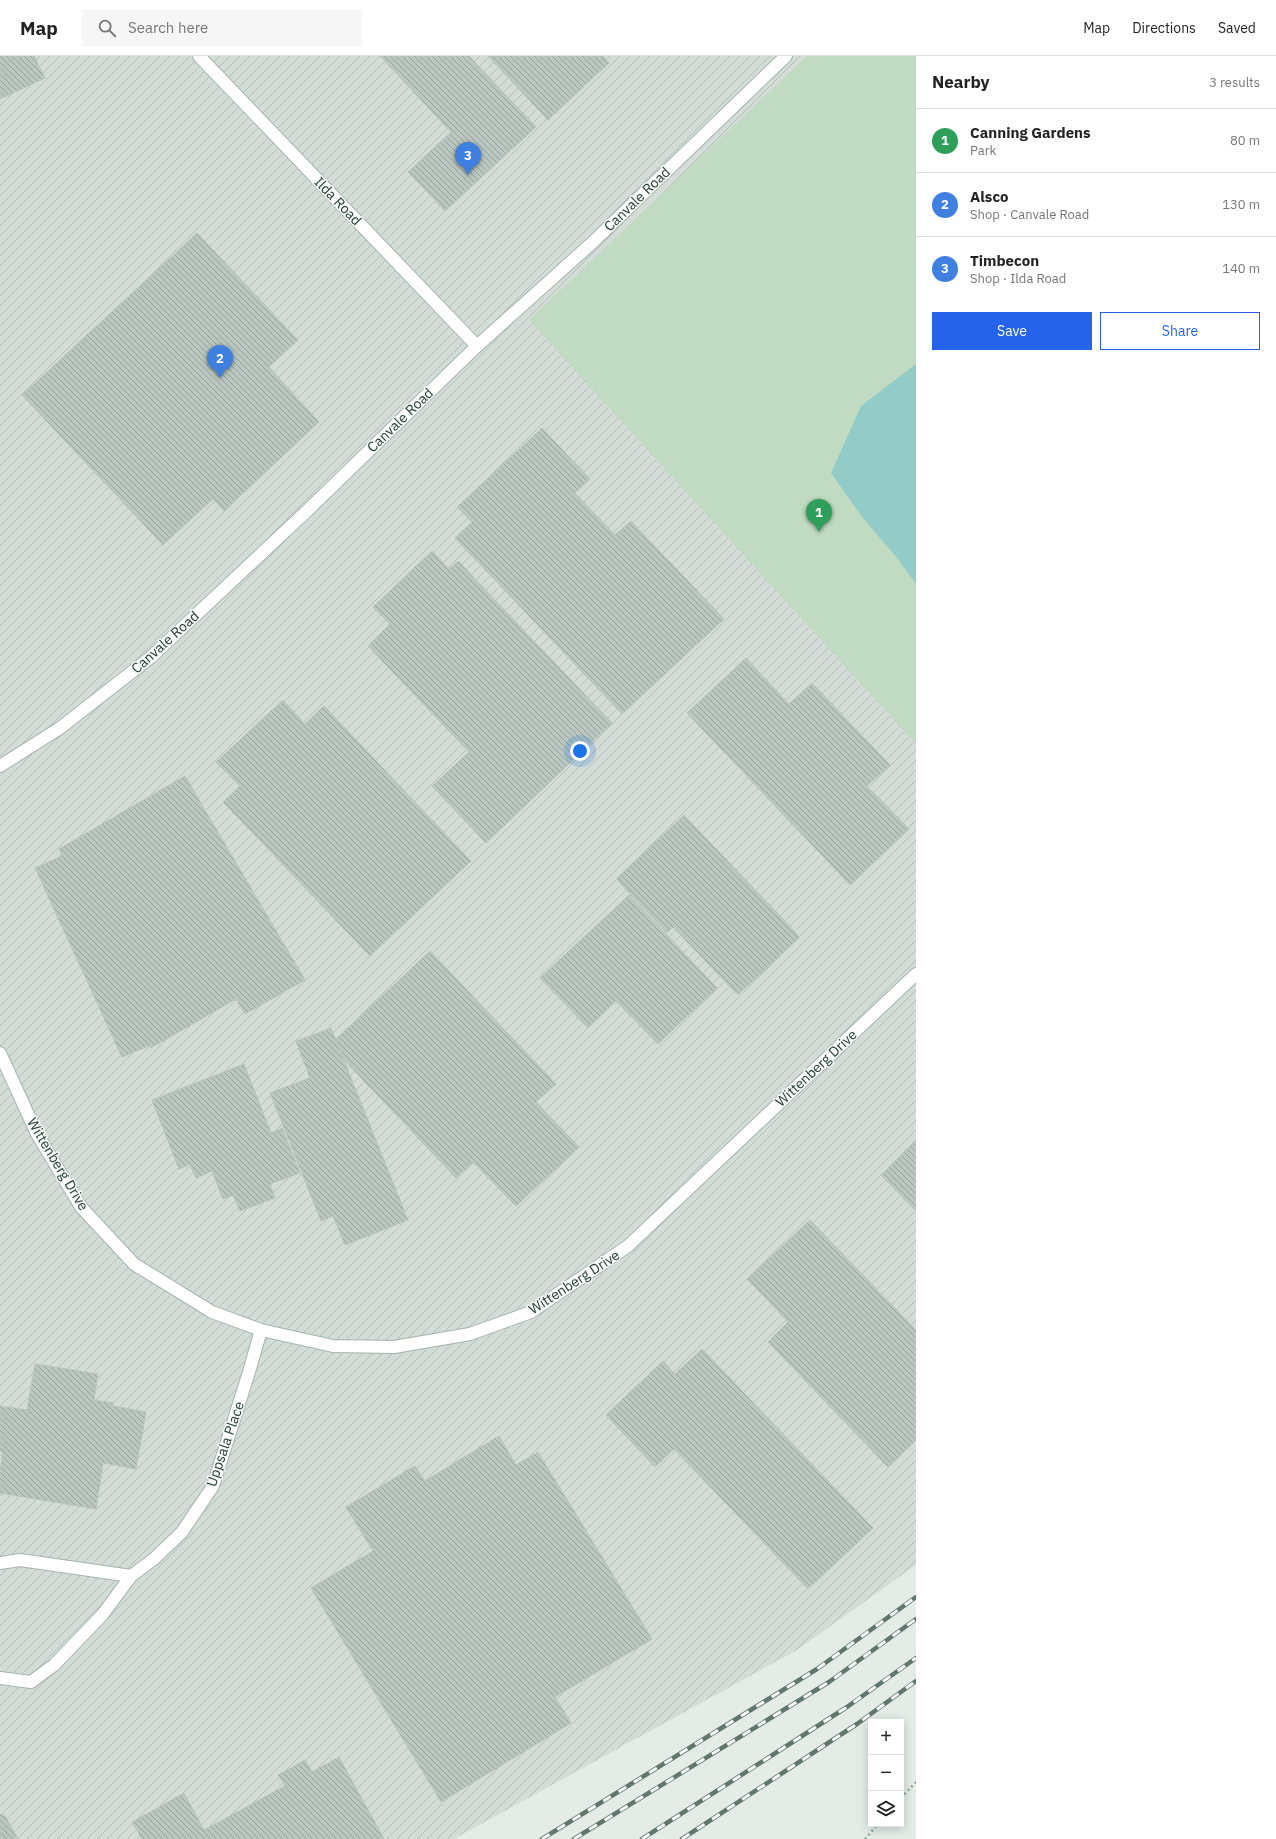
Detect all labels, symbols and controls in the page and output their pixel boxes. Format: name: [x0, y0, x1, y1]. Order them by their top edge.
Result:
search box: [82, 10, 362, 46]
text: Map: [20, 16, 58, 40]
icon: search: [96, 17, 118, 39]
text: Search here: [128, 18, 208, 37]
text: Map: [1083, 19, 1110, 37]
text: Directions: [1132, 19, 1196, 37]
text: Saved: [1218, 19, 1256, 37]
text: Nearby: [932, 71, 990, 93]
text: 3 results: [1209, 74, 1260, 91]
text: Canning Gardens: [970, 123, 1091, 142]
text: 1: [941, 132, 949, 149]
text: 80 m: [1230, 132, 1260, 149]
pin: 3: [455, 142, 481, 175]
text: Park: [970, 142, 996, 159]
street label: Canvale Road: [600, 163, 674, 235]
street label: Ilda Road: [311, 173, 365, 229]
text: Alsco: [970, 187, 1009, 206]
text: 2: [941, 196, 949, 213]
text: 130 m: [1222, 196, 1260, 213]
text: Shop · Canvale Road: [970, 206, 1089, 223]
text: Timbecon: [970, 251, 1039, 270]
text: 3: [941, 260, 949, 277]
text: 140 m: [1222, 260, 1260, 277]
text: Shop · Ilda Road: [970, 270, 1066, 287]
button: Save: [932, 312, 1092, 350]
button: Share: [1100, 312, 1260, 350]
pin: 2: [207, 345, 233, 378]
street label: Canvale Road: [363, 384, 437, 456]
pin: 1: [806, 499, 832, 532]
street label: Canvale Road: [127, 607, 203, 677]
your location: [570, 741, 590, 761]
street label: Wittenberg Drive: [771, 1025, 861, 1110]
street label: Wittenberg Drive: [23, 1114, 93, 1214]
street label: Wittenberg Drive: [525, 1246, 623, 1318]
street label: Uppsala Place: [202, 1399, 248, 1489]
map controls: [868, 1719, 904, 1827]
button: +: [868, 1719, 904, 1755]
button: −: [868, 1755, 904, 1791]
button: layers: [868, 1791, 904, 1827]

